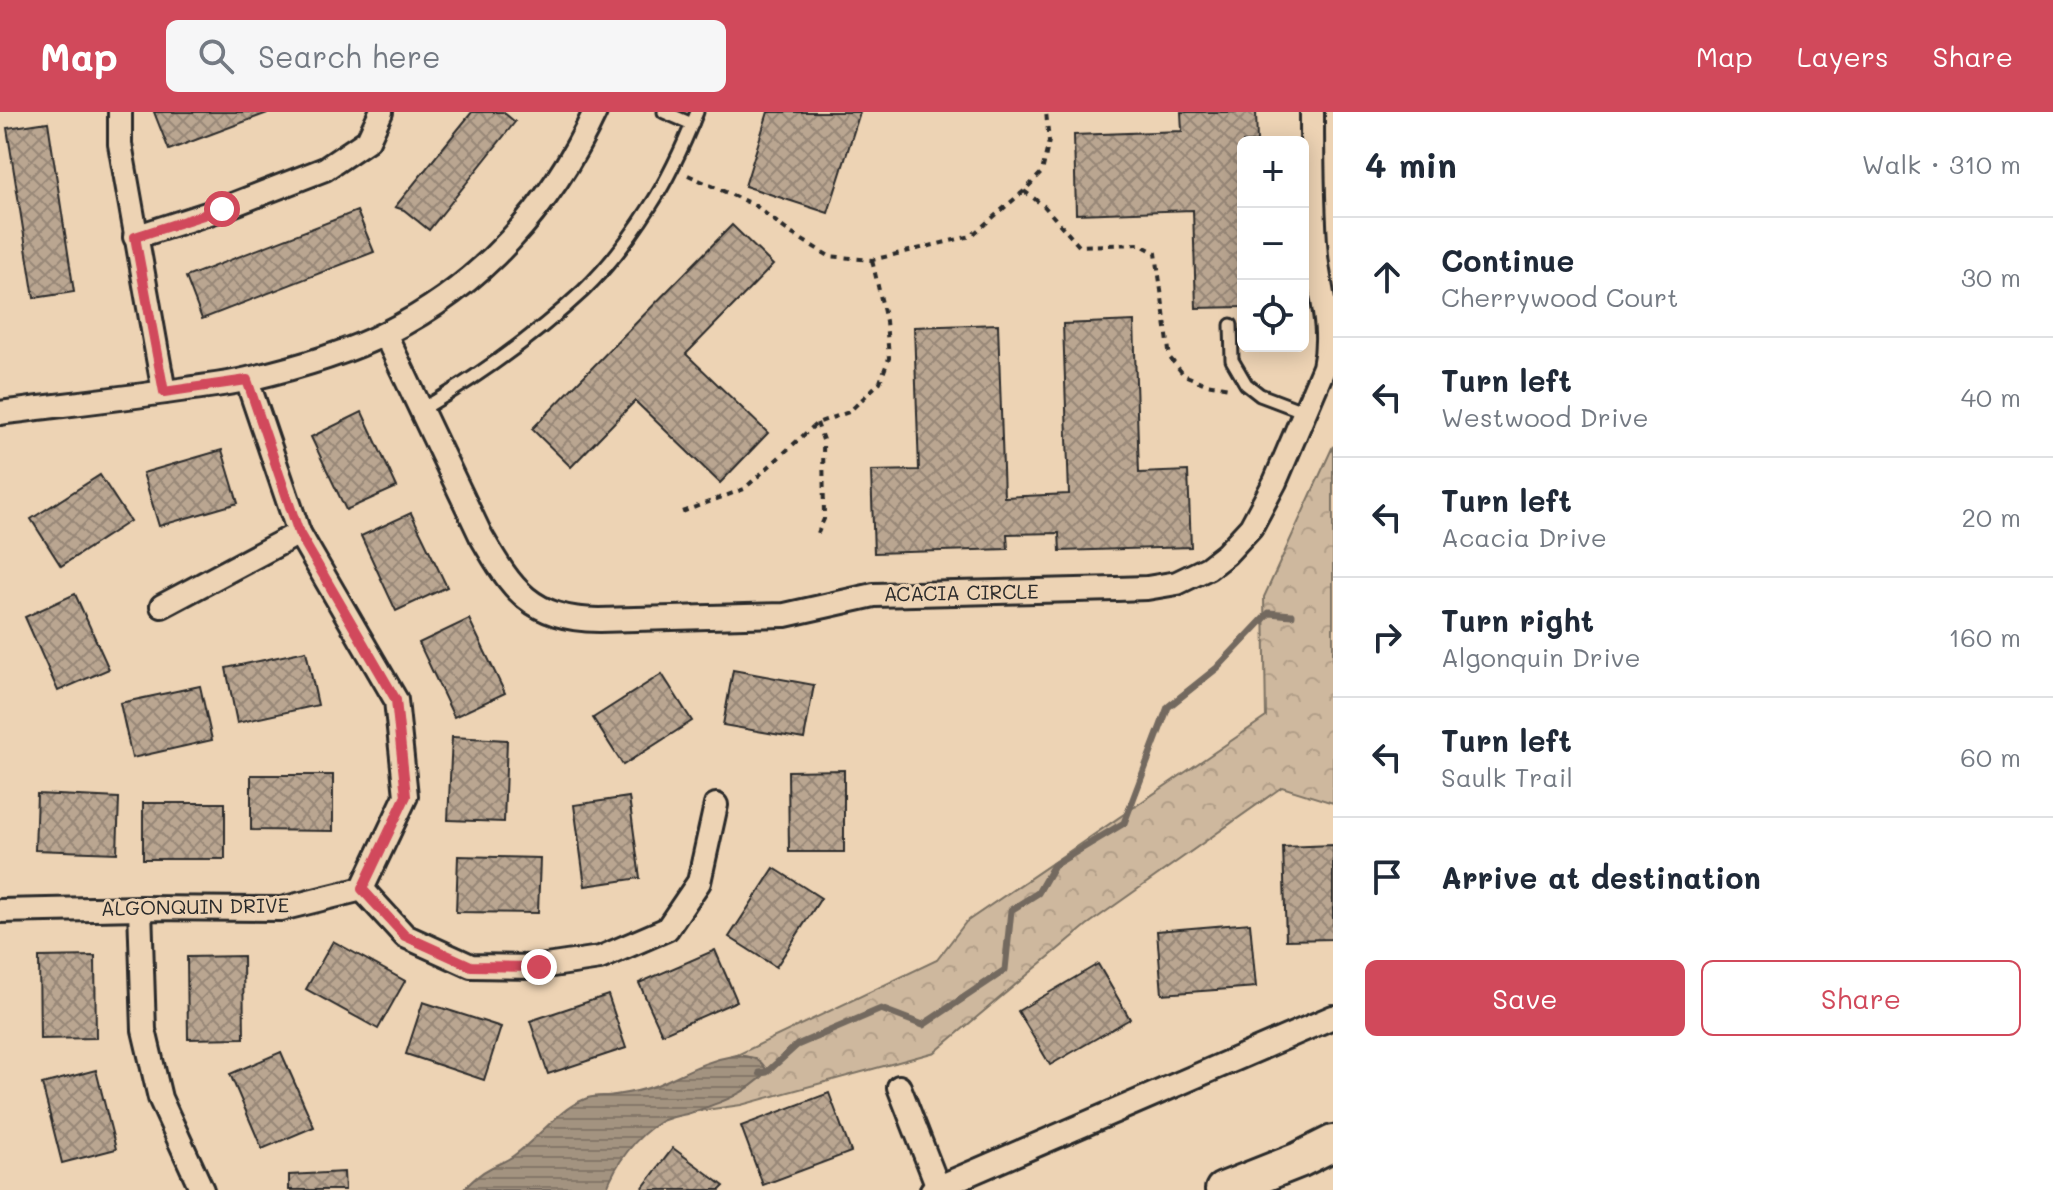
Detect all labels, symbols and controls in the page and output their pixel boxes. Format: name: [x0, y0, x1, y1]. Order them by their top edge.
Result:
search box: [166, 20, 726, 92]
text: Map: [40, 31, 118, 81]
icon: search: [194, 34, 238, 78]
text: Search here: [258, 36, 441, 76]
text: Map: [1696, 38, 1753, 74]
text: Layers: [1797, 38, 1889, 74]
text: Share: [1933, 38, 2013, 74]
map controls: [1237, 136, 1309, 352]
button: +: [1237, 136, 1309, 208]
text: 4 min: [1365, 142, 1457, 187]
text: Walk · 310 m: [1862, 147, 2021, 181]
route start: [204, 191, 240, 227]
button: −: [1237, 208, 1309, 280]
text: Continue: [1441, 240, 1574, 280]
icon: ahead: [1365, 255, 1409, 299]
text: 30 m: [1961, 260, 2021, 294]
button: locate: [1237, 280, 1309, 352]
text: Cherrywood Court: [1441, 280, 1679, 314]
text: Turn left: [1441, 360, 1572, 400]
icon: left: [1365, 375, 1409, 419]
text: 40 m: [1961, 380, 2021, 414]
text: Westwood Drive: [1441, 400, 1649, 434]
text: Turn left: [1441, 480, 1572, 520]
icon: left: [1365, 495, 1409, 539]
text: 20 m: [1961, 500, 2021, 534]
text: Acacia Drive: [1441, 520, 1607, 554]
street label: ACACIA CIRCLE: [883, 578, 1039, 606]
text: Turn right: [1441, 600, 1594, 640]
icon: right: [1365, 615, 1409, 659]
text: 160 m: [1949, 620, 2021, 654]
text: Algonquin Drive: [1441, 640, 1641, 674]
text: Turn left: [1441, 720, 1572, 760]
icon: left: [1365, 735, 1409, 779]
text: 60 m: [1960, 740, 2021, 774]
text: Saulk Trail: [1441, 760, 1573, 794]
icon: arrive: [1365, 855, 1409, 899]
text: Arrive at destination: [1441, 857, 1761, 897]
street label: ALGONQUIN DRIVE: [101, 891, 289, 921]
route end: [521, 949, 557, 985]
button: Save: [1365, 960, 1685, 1036]
button: Share: [1701, 960, 2021, 1036]

